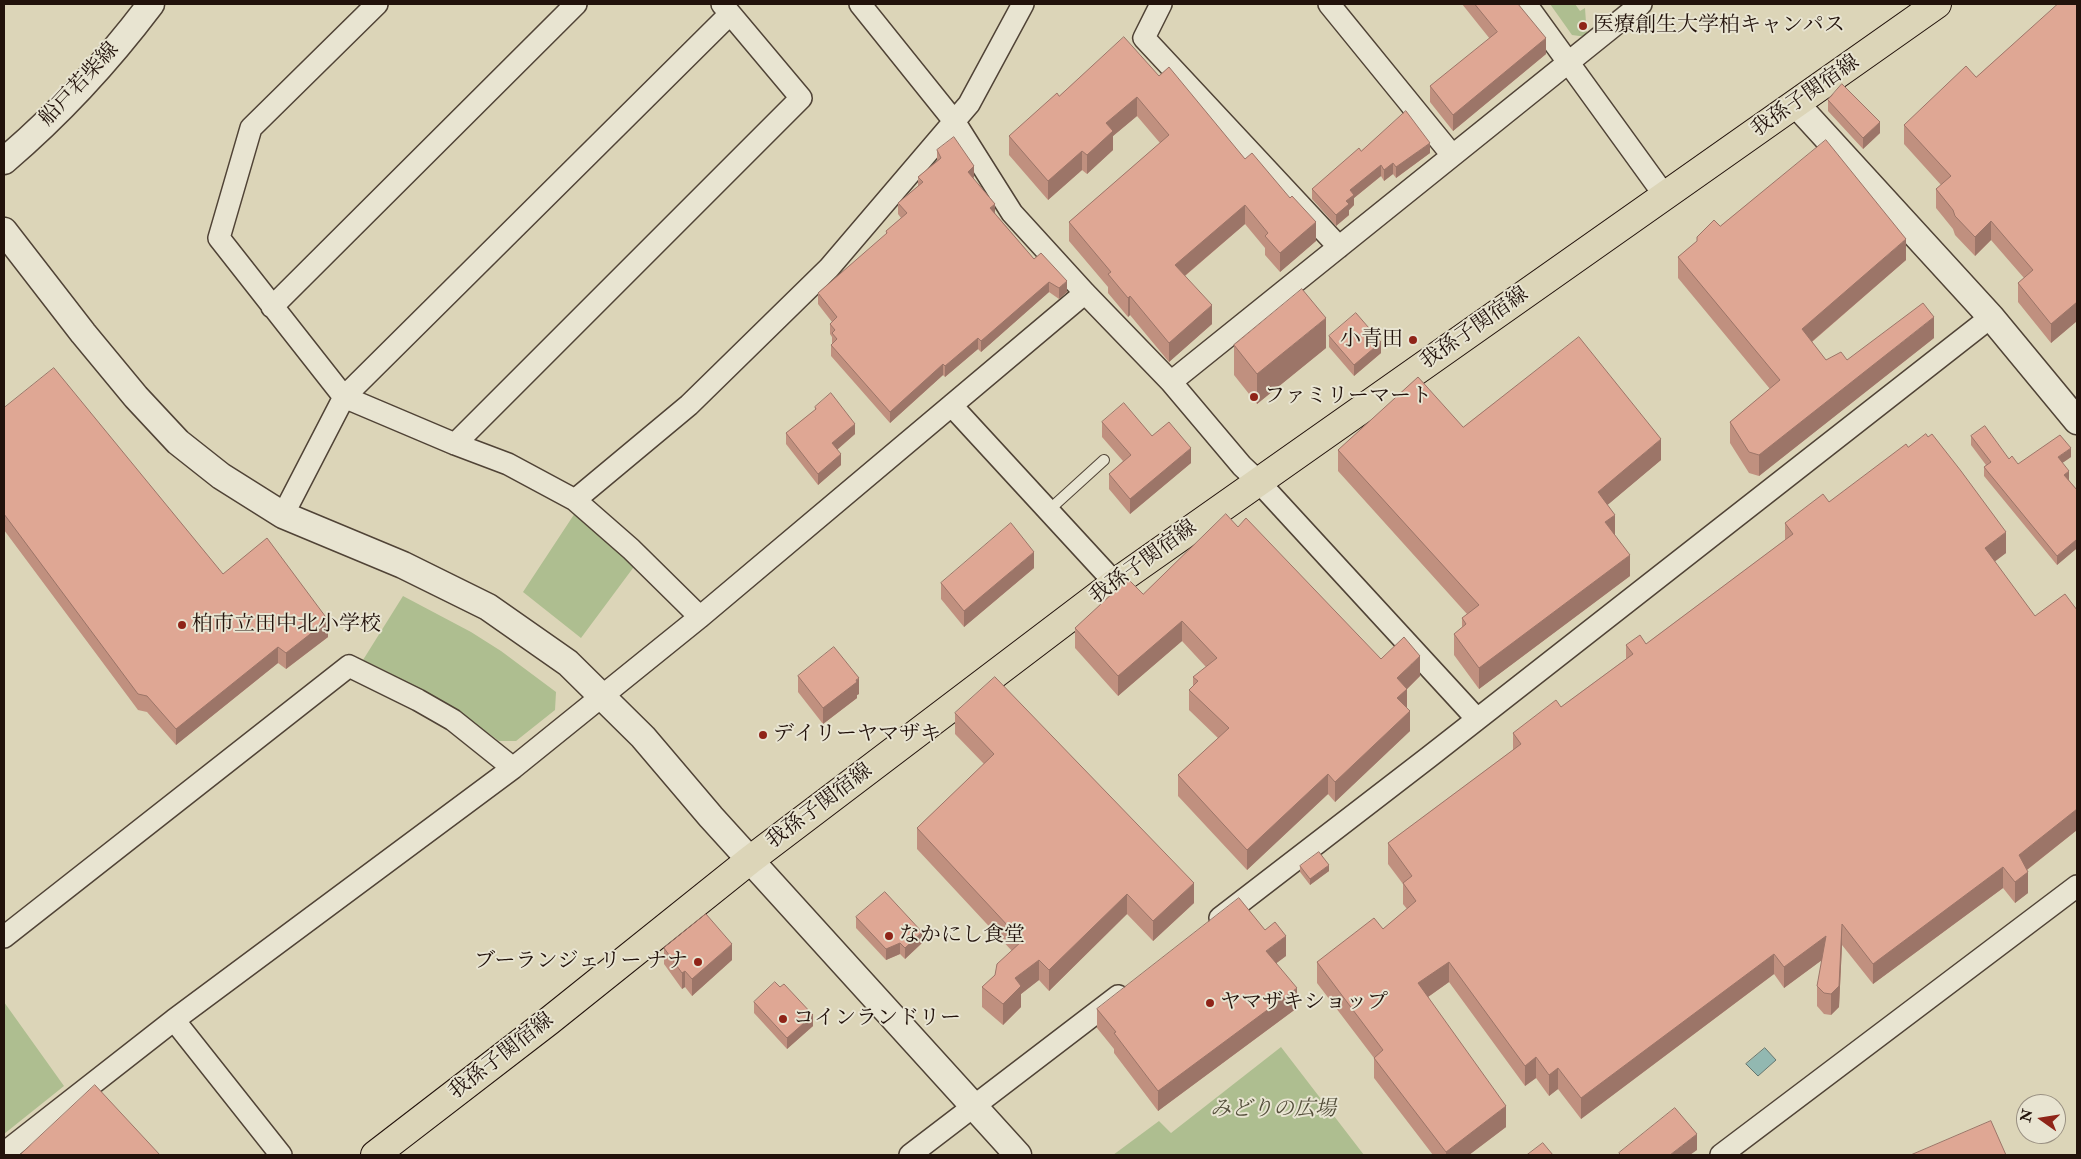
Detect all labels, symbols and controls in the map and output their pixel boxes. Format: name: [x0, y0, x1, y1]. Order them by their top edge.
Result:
place label: 医療創生大学柏キャンパス: [1593, 13, 1845, 39]
marker: 医療創生大学柏キャンパス: [1577, 20, 1589, 32]
street label: 船戸若柴線: [35, 38, 125, 132]
street label: 我孫子関宿線: [1747, 51, 1865, 143]
street label: 我孫子関宿線: [1416, 283, 1534, 375]
place label: 小青田: [1340, 327, 1403, 353]
marker: 小青田: [1407, 334, 1419, 346]
place label: ファミリーマート: [1264, 384, 1432, 410]
marker: ファミリーマート: [1248, 391, 1260, 403]
street label: 我孫子関宿線: [1086, 516, 1202, 610]
place label: 柏市立田中北小学校: [192, 612, 381, 638]
marker: 柏市立田中北小学校: [176, 619, 188, 631]
place label: デイリーヤマザキ: [773, 722, 941, 748]
marker: デイリーヤマザキ: [757, 729, 769, 741]
street label: 我孫子関宿線: [762, 759, 878, 855]
place label: なかにし食堂: [899, 923, 1025, 949]
marker: なかにし食堂: [883, 930, 895, 942]
place label: ブーランジェリー ナナ: [474, 949, 688, 975]
marker: ブーランジェリー ナナ: [692, 956, 704, 968]
place label: ヤマザキショップ: [1220, 990, 1388, 1016]
marker: ヤマザキショップ: [1204, 997, 1216, 1009]
place label: コインランドリー: [793, 1006, 961, 1032]
street label: 我孫子関宿線: [445, 1008, 559, 1106]
marker: コインランドリー: [777, 1013, 789, 1025]
north arrow: [2016, 1094, 2066, 1144]
park label: みどりの広場: [1210, 1097, 1336, 1123]
text: N: [2017, 1108, 2037, 1124]

